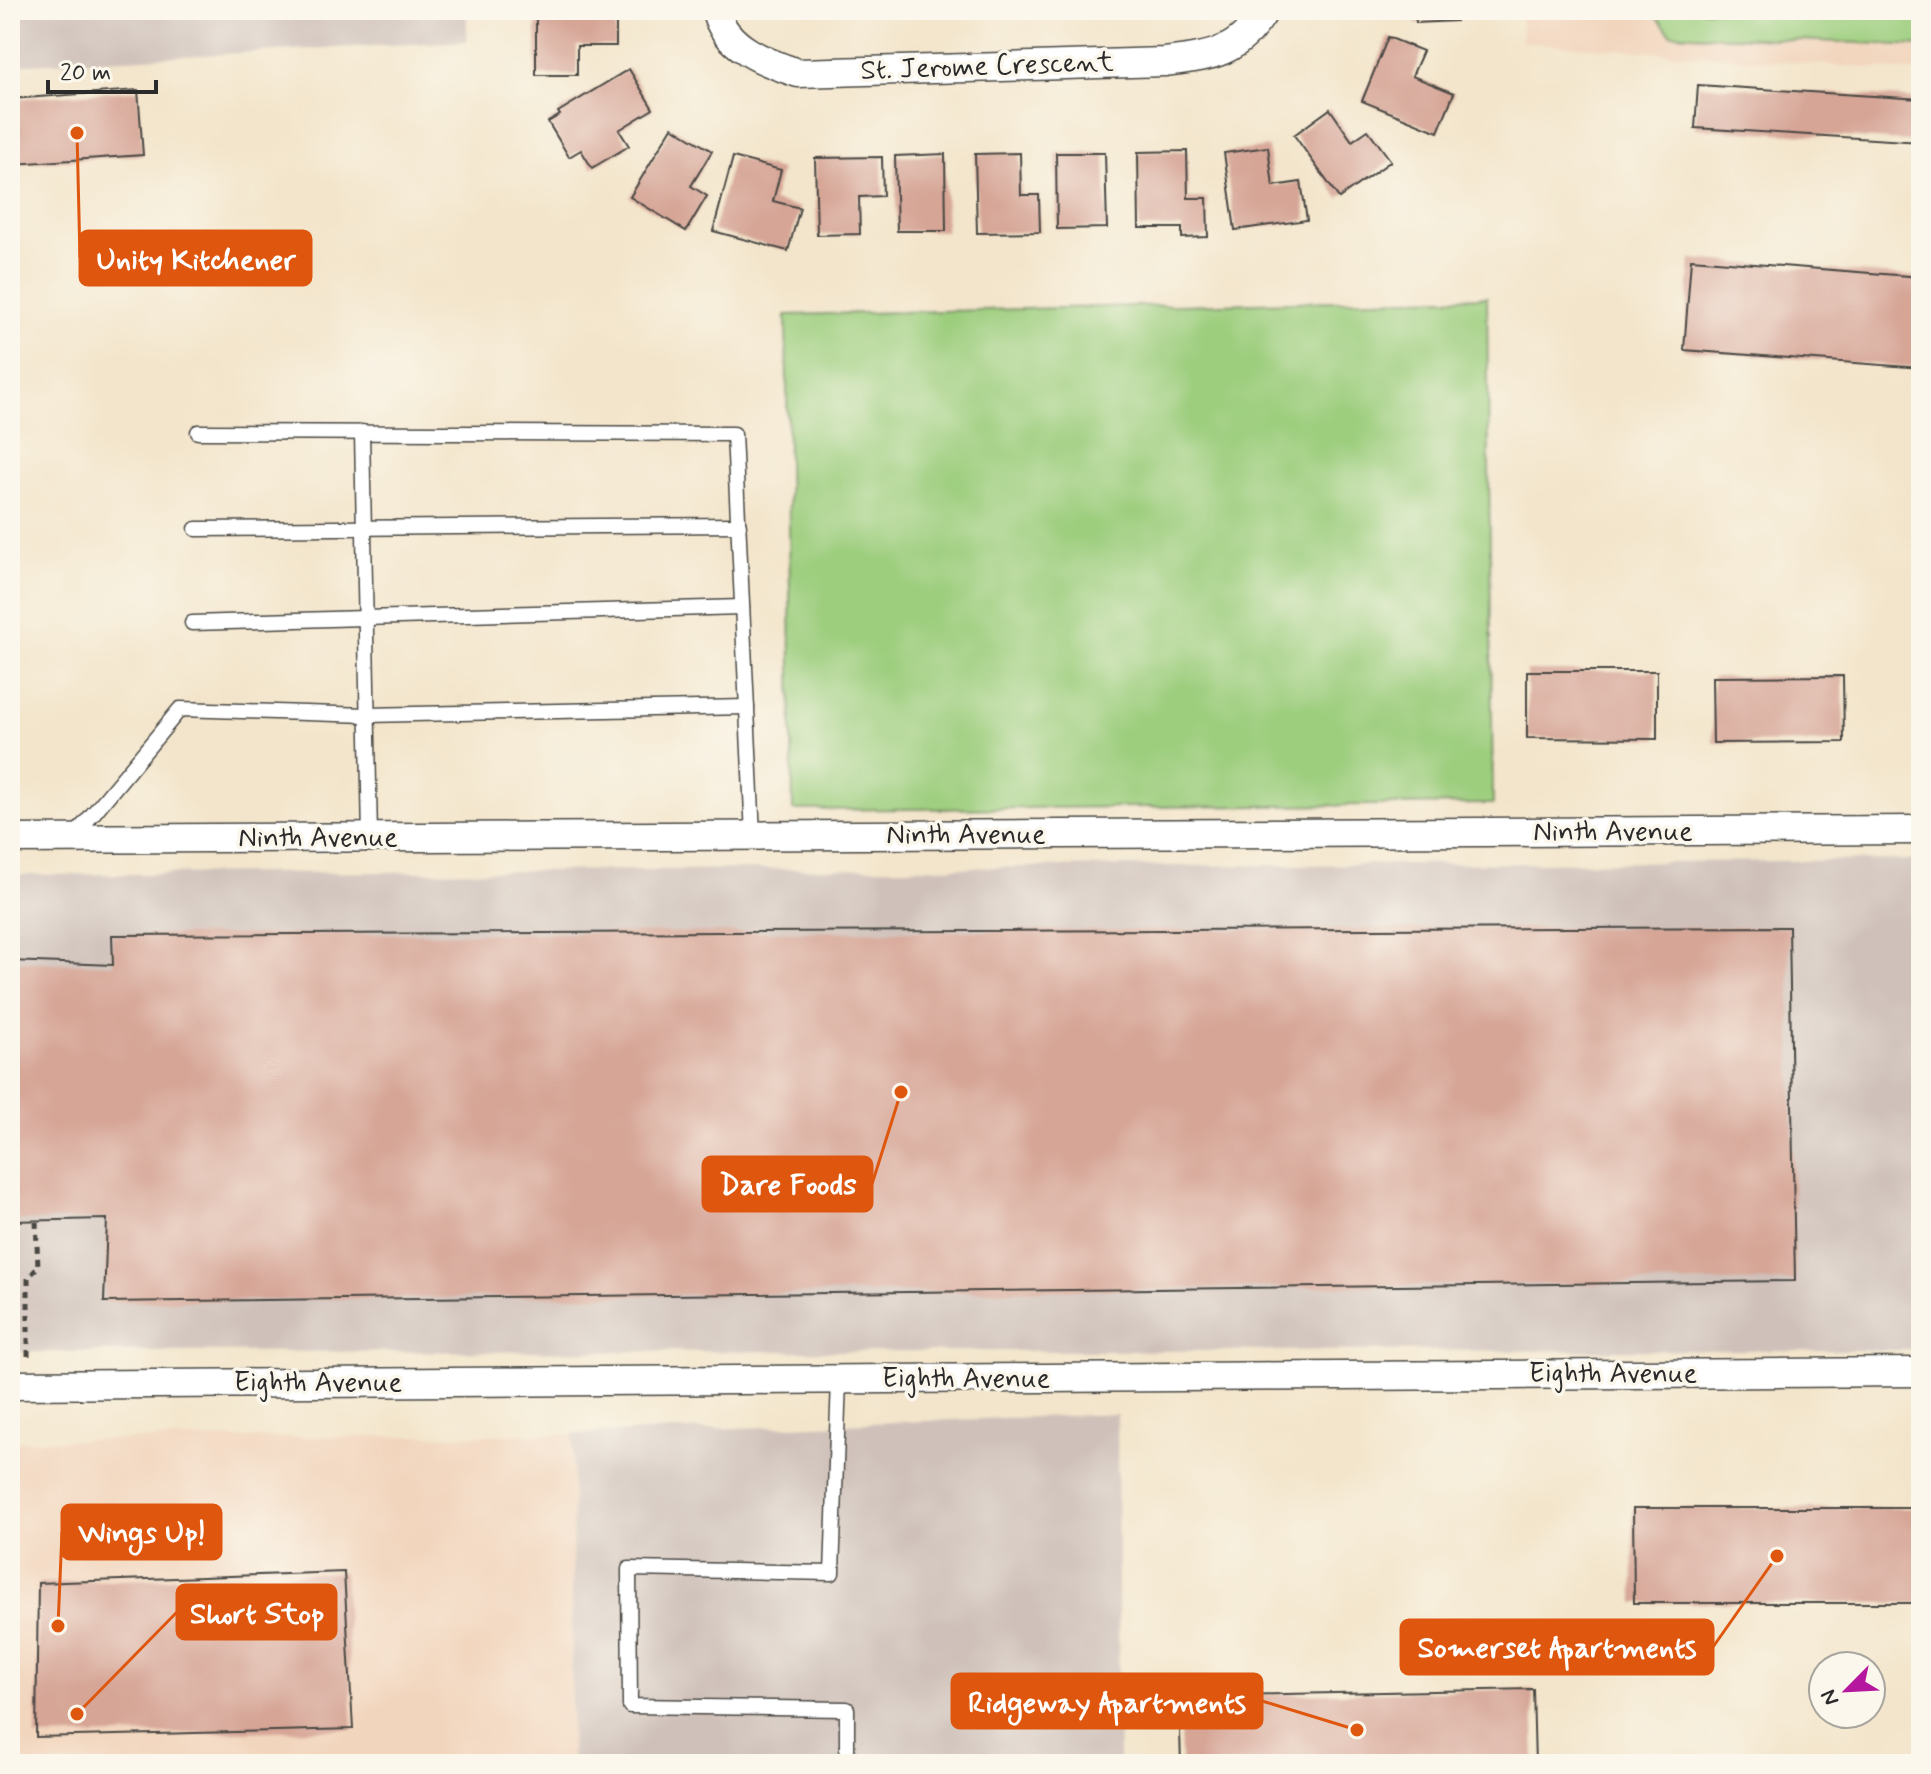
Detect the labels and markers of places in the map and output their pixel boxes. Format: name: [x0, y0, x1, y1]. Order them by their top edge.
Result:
callout: Unity Kitchener: [80, 231, 311, 285]
callout: Dare Foods: [703, 1157, 872, 1211]
callout: Wings Up!: [62, 1505, 221, 1559]
callout: Short Stop: [177, 1585, 336, 1639]
callout: Somerset Apartments: [1401, 1620, 1713, 1674]
callout: Ridgeway Apartments: [952, 1674, 1262, 1728]

